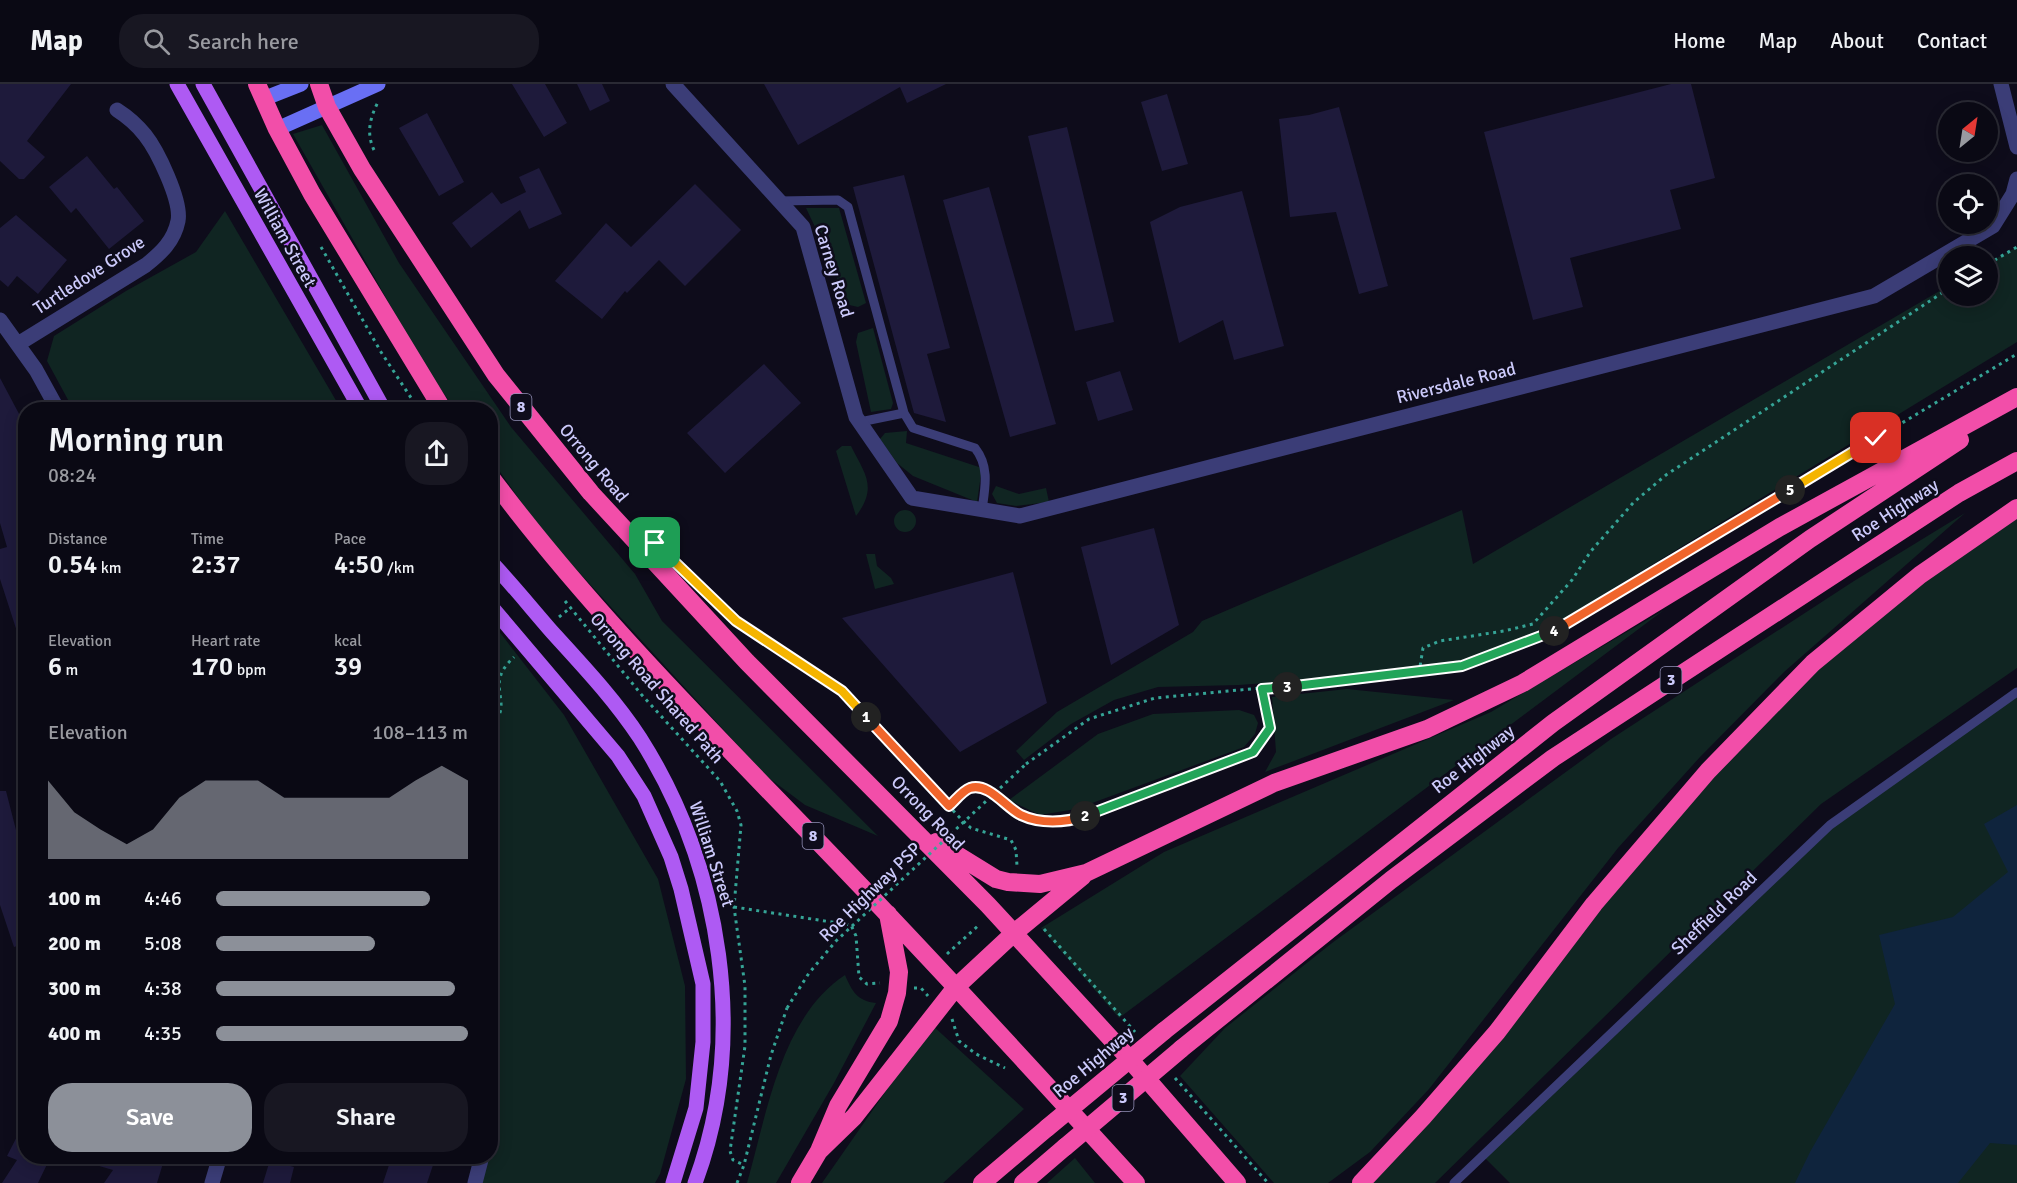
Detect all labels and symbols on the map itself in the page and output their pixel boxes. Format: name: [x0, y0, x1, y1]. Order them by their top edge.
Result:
north arrow: [1938, 102, 1998, 162]
street label: William Street: [249, 185, 321, 291]
street label: Carney Road: [809, 222, 859, 320]
street label: Turtledove Grove: [29, 231, 149, 319]
street label: Riversdale Road: [1394, 358, 1518, 408]
road number: 8: [510, 394, 532, 420]
pin: [1850, 412, 1901, 463]
street label: Orrong Road: [555, 419, 633, 507]
street label: Roe Highway: [1847, 473, 1943, 546]
pin: 5: [1775, 475, 1805, 505]
pin: [629, 517, 680, 568]
street label: Orrong Road Shared Path: [586, 608, 728, 768]
pin: 4: [1539, 616, 1569, 646]
road number: 3: [1660, 667, 1682, 693]
pin: 3: [1272, 672, 1302, 702]
pin: 1: [851, 702, 881, 732]
street label: Roe Highway: [1427, 719, 1519, 798]
street label: Orrong Road: [887, 771, 969, 855]
street label: William Street: [685, 798, 739, 910]
pin: 2: [1070, 801, 1100, 831]
road number: 8: [802, 823, 824, 849]
street label: Roe Highway PSP: [814, 838, 926, 946]
street label: Sheffield Road: [1666, 867, 1762, 959]
street label: Roe Highway: [1048, 1021, 1138, 1102]
road number: 3: [1112, 1085, 1134, 1111]

